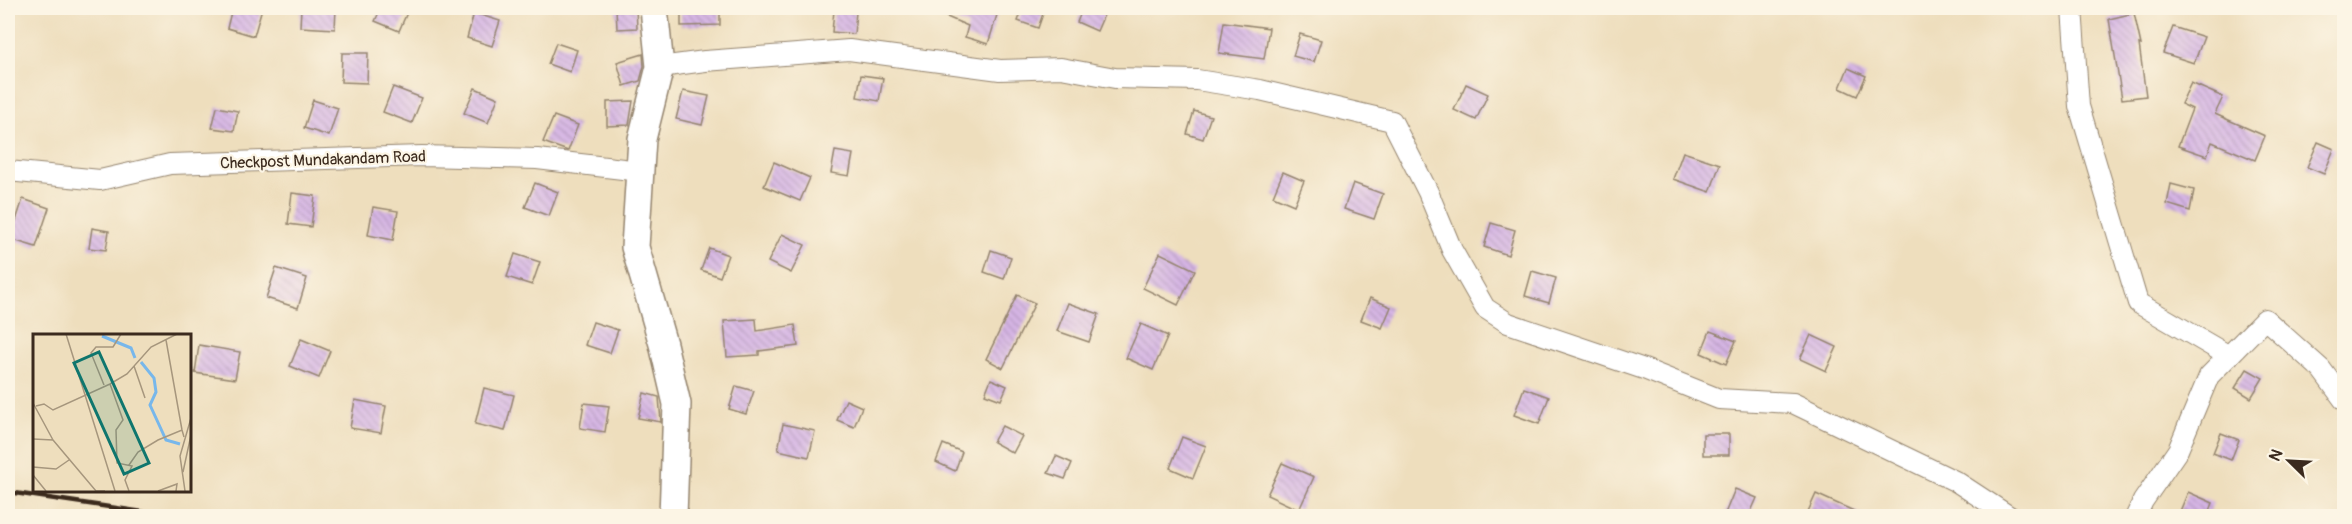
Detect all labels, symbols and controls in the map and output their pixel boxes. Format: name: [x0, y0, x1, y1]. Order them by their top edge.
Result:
street label: Checkpost Mundakandam Road: [220, 146, 426, 174]
inset map: [33, 334, 190, 491]
north arrow: [2259, 431, 2319, 491]
text: N: [2265, 446, 2288, 464]

